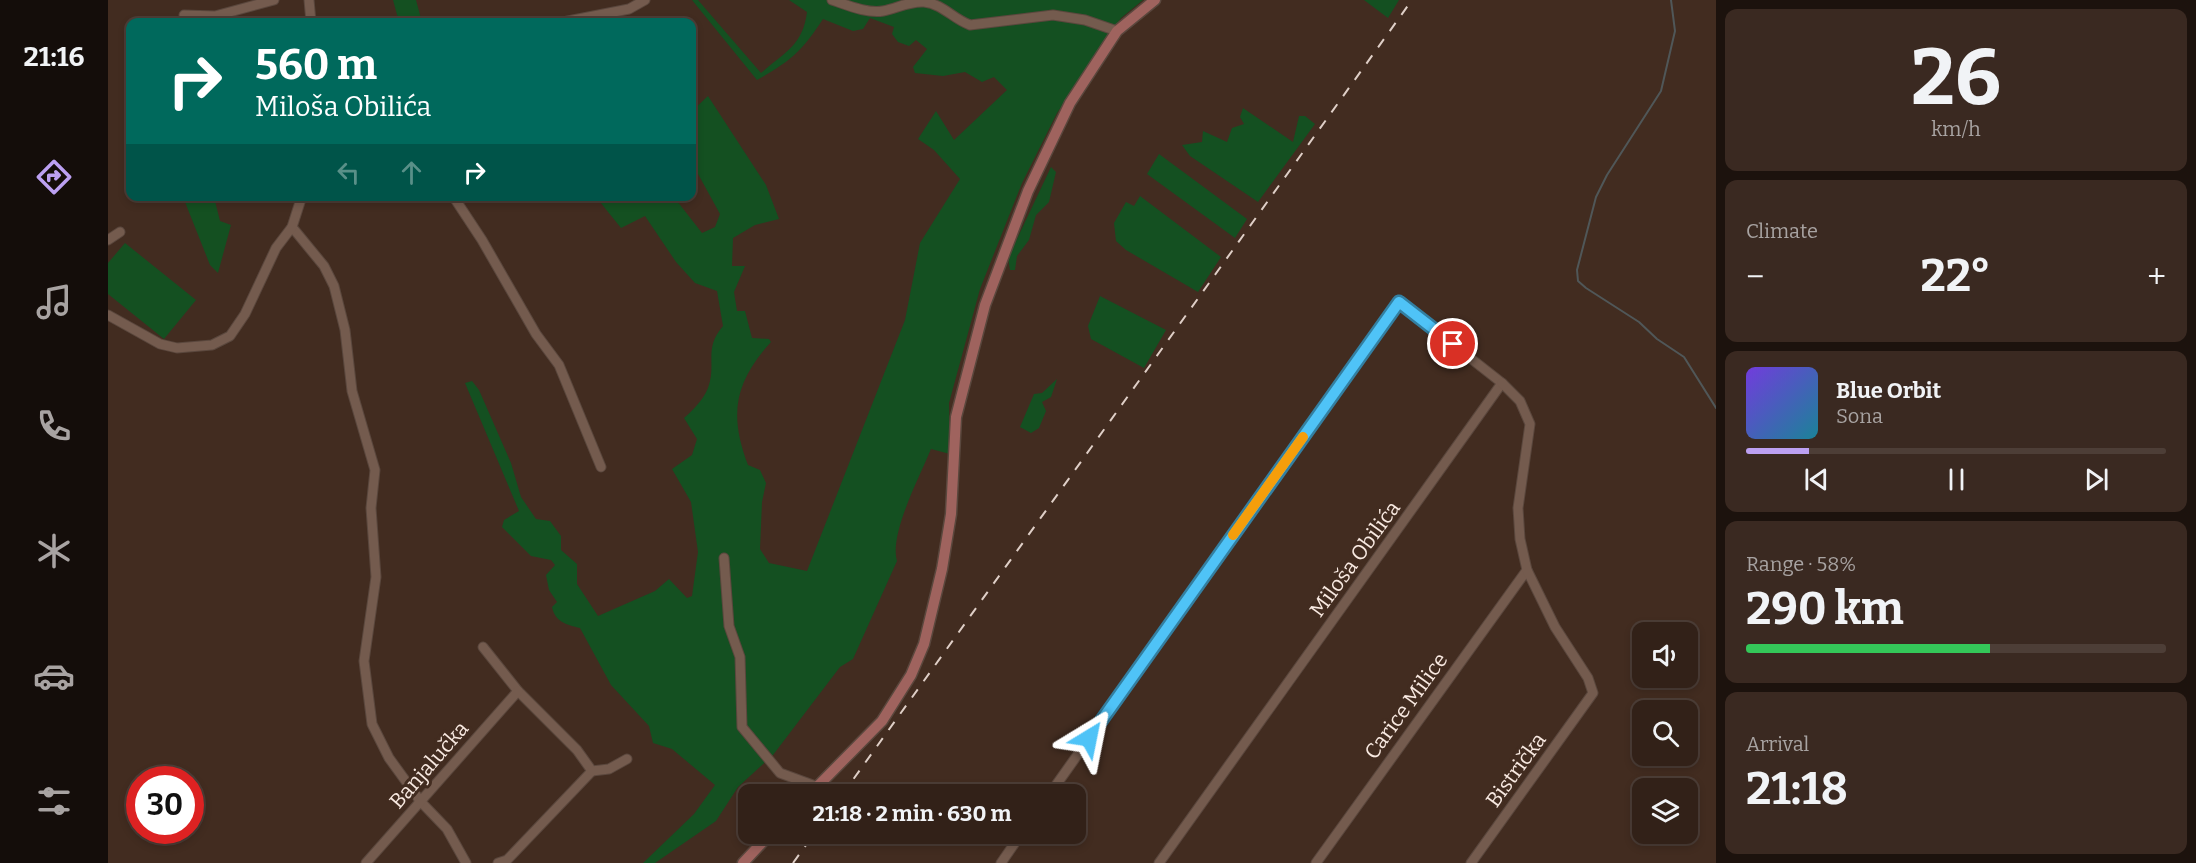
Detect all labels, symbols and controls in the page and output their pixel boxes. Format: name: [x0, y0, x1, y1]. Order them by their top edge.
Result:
text: 26: [1911, 31, 2001, 125]
text: 560 m: [255, 40, 377, 90]
text: 21:16: [24, 41, 84, 73]
icon: right: [156, 42, 234, 120]
text: Miloša Obilića: [255, 91, 431, 123]
text: km/h: [1931, 117, 1981, 141]
icon: directions: [33, 156, 75, 198]
icon: left: [332, 156, 365, 189]
icon: ahead: [395, 156, 428, 189]
icon: right: [458, 156, 491, 189]
text: Climate: [1746, 219, 1818, 243]
text: 22°: [1920, 249, 1991, 303]
text: −: [1746, 257, 1764, 297]
text: +: [2147, 257, 2166, 297]
icon: music: [33, 281, 75, 323]
pin: [1427, 318, 1478, 369]
icon: arrive: [1436, 327, 1469, 360]
text: Blue Orbit: [1836, 377, 1941, 404]
text: Sona: [1836, 404, 1883, 428]
icon: phone: [33, 405, 75, 447]
icon: previous: [1800, 463, 1833, 496]
icon: pause: [1940, 463, 1973, 496]
icon: next: [2080, 463, 2113, 496]
street label: Miloša Obilića: [1304, 495, 1406, 622]
icon: climate: [33, 530, 75, 572]
text: Range · 58%: [1746, 552, 1856, 576]
text: 290 km: [1746, 582, 1904, 636]
map controls: [1632, 622, 1698, 844]
button: sound: [1632, 622, 1698, 688]
street label: Carice Milice: [1359, 648, 1453, 764]
icon: car: [33, 655, 75, 697]
button: search: [1632, 700, 1698, 766]
position arrow: [1057, 706, 1121, 770]
street label: Banjalučka: [384, 716, 474, 814]
street label: Bistrička: [1480, 727, 1552, 812]
text: Arrival: [1746, 732, 1809, 756]
text: 21:18: [1746, 762, 1848, 816]
speed limit sign: 30: [126, 766, 204, 844]
button: layers: [1632, 778, 1698, 844]
icon: filters: [33, 780, 75, 822]
text: 21:18 · 2 min · 630 m: [813, 800, 1011, 827]

